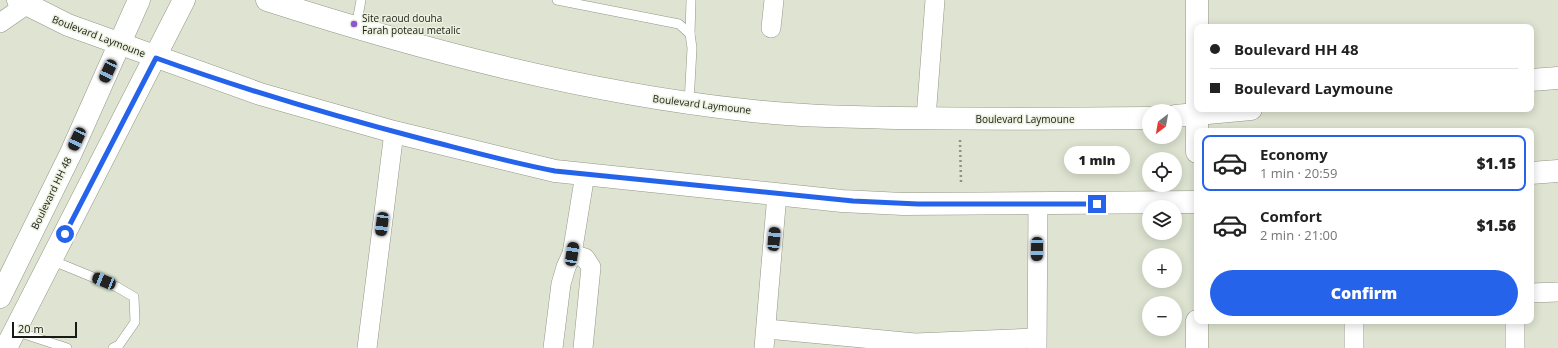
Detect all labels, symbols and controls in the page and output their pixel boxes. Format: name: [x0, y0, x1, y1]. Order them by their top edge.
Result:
place label: Site raoud douha Farah poteau metalic: [362, 11, 461, 37]
street label: Boulevard Laymoune: [50, 12, 148, 60]
marker: Site raoud douha Farah poteau metalic: [349, 19, 359, 29]
text: Boulevard HH 48: [1234, 39, 1358, 59]
car: [97, 58, 119, 84]
text: Boulevard Laymoune: [1234, 78, 1393, 98]
street label: Boulevard Laymoune: [652, 91, 752, 117]
north arrow: [1142, 104, 1182, 144]
map controls: [1142, 104, 1182, 336]
street label: Boulevard Laymoune: [975, 112, 1075, 126]
car: [66, 126, 88, 152]
text: Economy: [1260, 144, 1328, 164]
icon: car: [1212, 145, 1248, 181]
callout: 1 min: [1064, 146, 1130, 174]
text: 1 min: [1079, 151, 1115, 169]
button: locate: [1142, 152, 1182, 192]
text: $1.15: [1477, 153, 1516, 173]
street label: Boulevard HH 48: [27, 154, 75, 232]
text: 1 min · 20:59: [1260, 164, 1337, 182]
route end: [1088, 195, 1106, 213]
button: layers: [1142, 200, 1182, 240]
text: Comfort: [1260, 206, 1322, 226]
icon: car: [1212, 207, 1248, 243]
car: [375, 211, 389, 237]
text: $1.56: [1477, 215, 1516, 235]
route start: [56, 225, 74, 243]
text: 2 min · 21:00: [1260, 226, 1337, 244]
car: [767, 227, 781, 251]
car: [1031, 237, 1043, 261]
car: [564, 241, 580, 267]
button: +: [1142, 248, 1182, 288]
button: Confirm: [1210, 270, 1518, 316]
car: [91, 271, 117, 291]
button: −: [1142, 296, 1182, 336]
scale bar: [12, 320, 77, 339]
text: 20 m: [18, 321, 44, 336]

